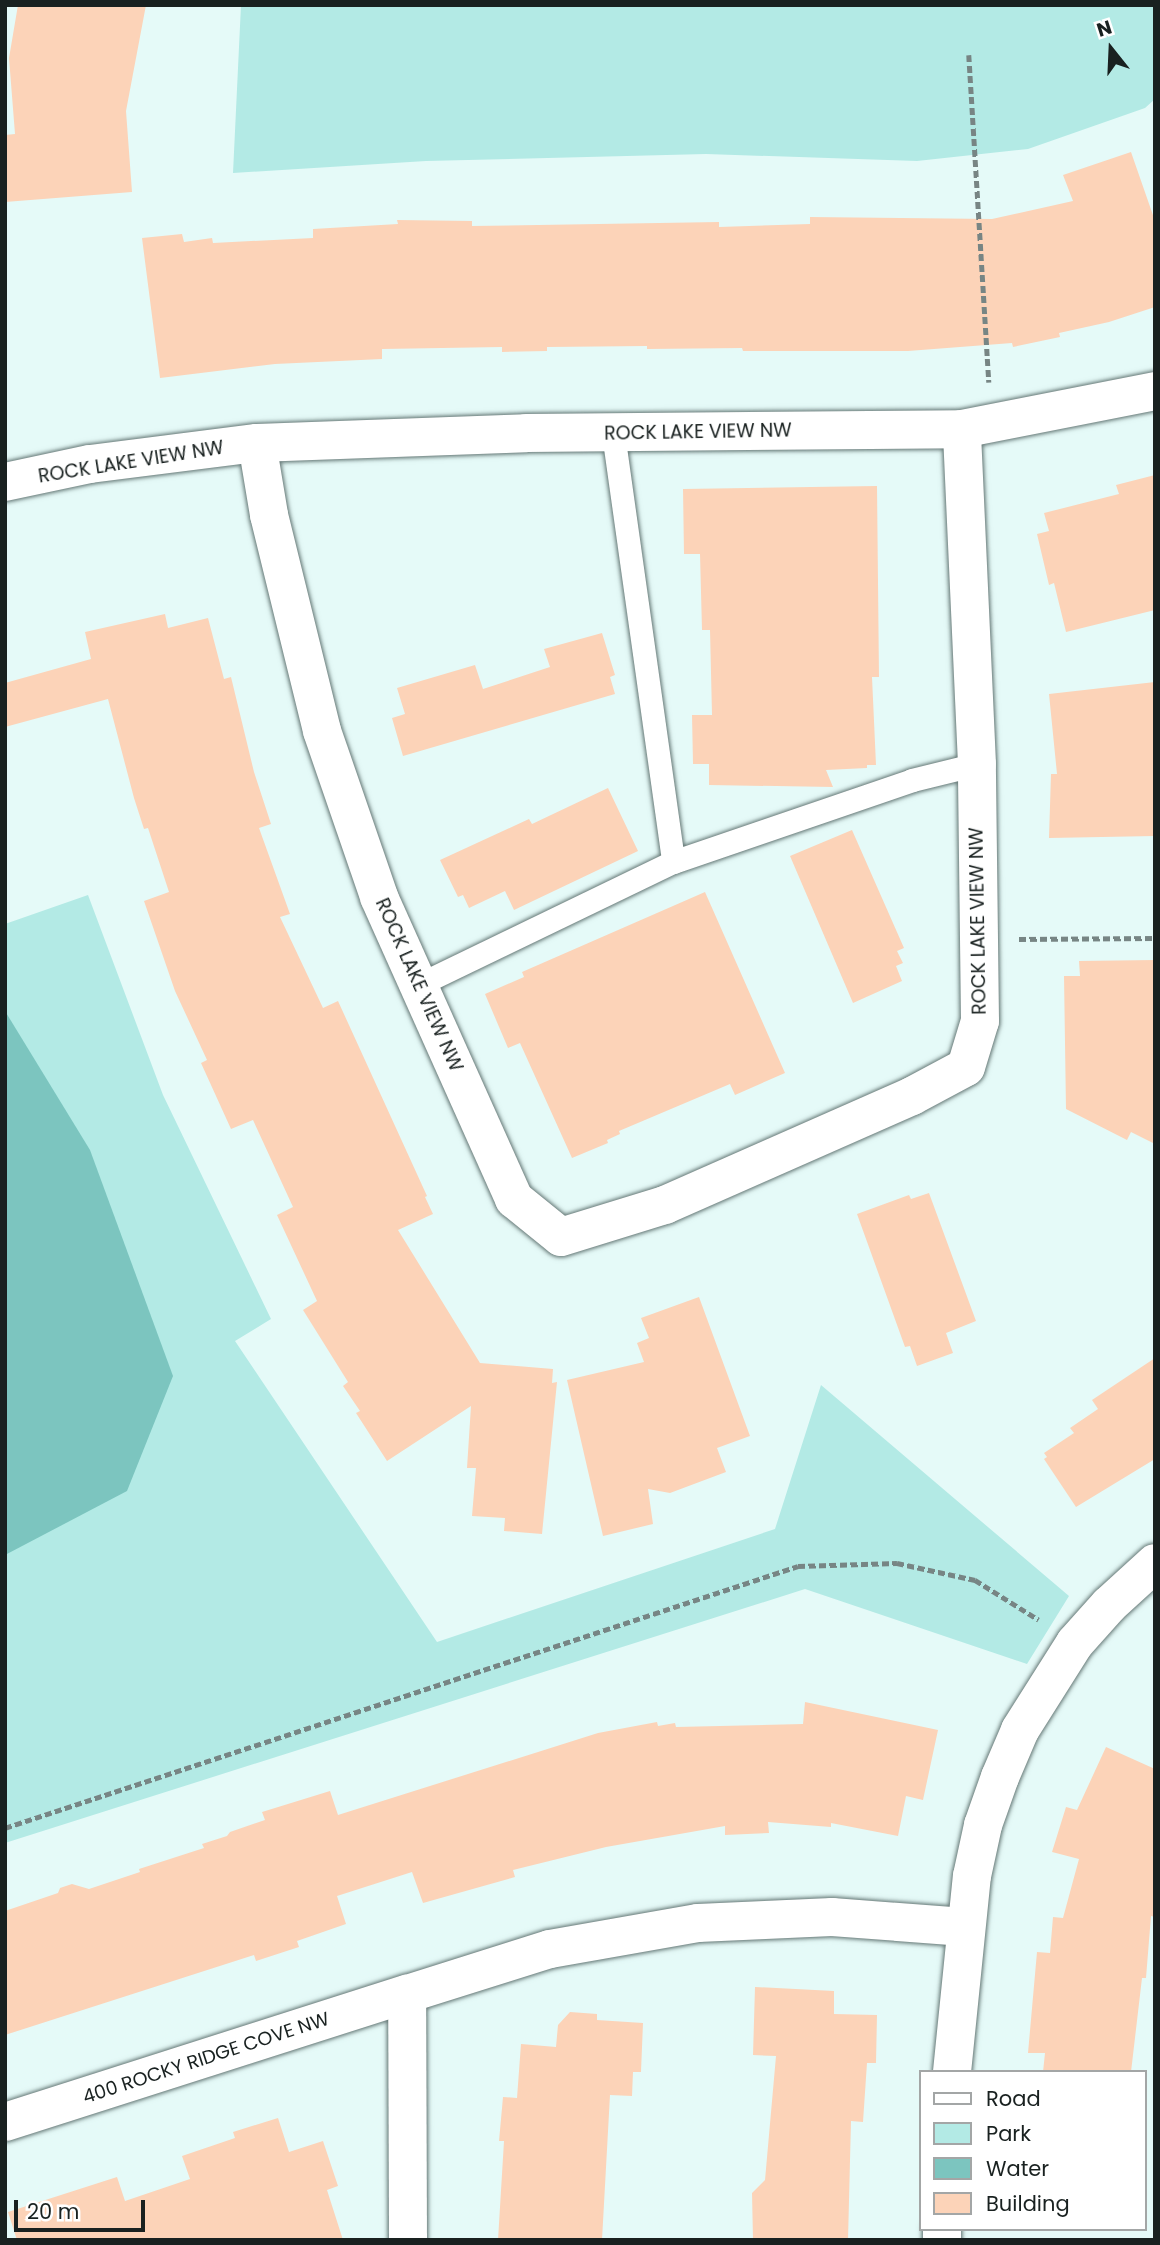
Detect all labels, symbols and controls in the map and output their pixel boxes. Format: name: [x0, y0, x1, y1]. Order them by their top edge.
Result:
north arrow: [1076, 14, 1146, 84]
text: N: [1093, 14, 1115, 44]
street label: ROCK LAKE VIEW NW: [604, 419, 792, 445]
street label: ROCK LAKE VIEW NW: [37, 436, 225, 488]
street label: ROCK LAKE VIEW NW: [965, 827, 991, 1015]
street label: ROCK LAKE VIEW NW: [370, 895, 468, 1075]
street label: 400 ROCKY RIDGE COVE NW: [80, 2007, 332, 2109]
legend: [918, 2070, 1146, 2231]
text: Road: [986, 2084, 1041, 2113]
text: Park: [986, 2119, 1031, 2148]
text: Water: [986, 2154, 1049, 2183]
scale bar: [18, 2186, 149, 2230]
text: Building: [986, 2189, 1070, 2218]
text: 20 m: [27, 2197, 80, 2226]

